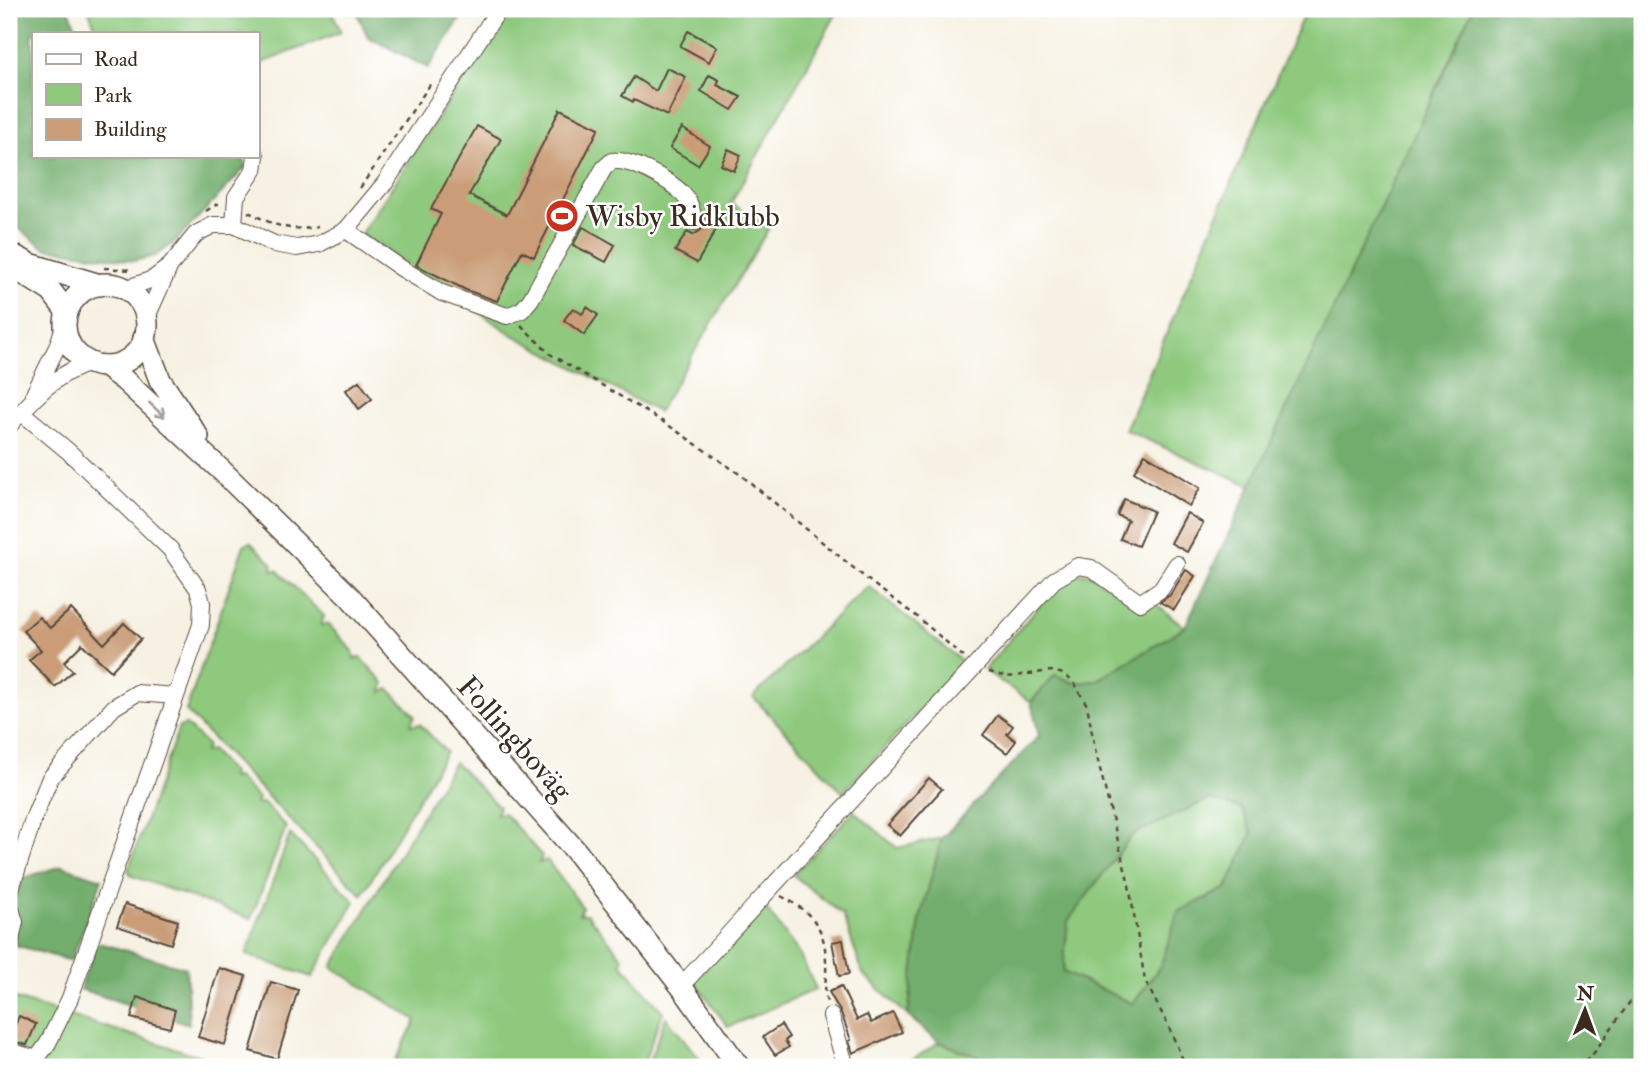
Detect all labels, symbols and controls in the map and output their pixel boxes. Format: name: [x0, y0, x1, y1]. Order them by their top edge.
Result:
legend: [32, 32, 259, 158]
text: Road: [94, 46, 139, 73]
text: Park: [94, 82, 132, 109]
text: Building: [94, 116, 167, 143]
sports icon: Wisby Ridklubb: [543, 197, 581, 235]
place label: Wisby Ridklubb: [585, 198, 780, 235]
one-way arrow: [148, 402, 165, 419]
street label: Follingboväg: [449, 668, 581, 809]
north arrow: [1550, 974, 1620, 1044]
text: N: [1576, 982, 1595, 1006]

